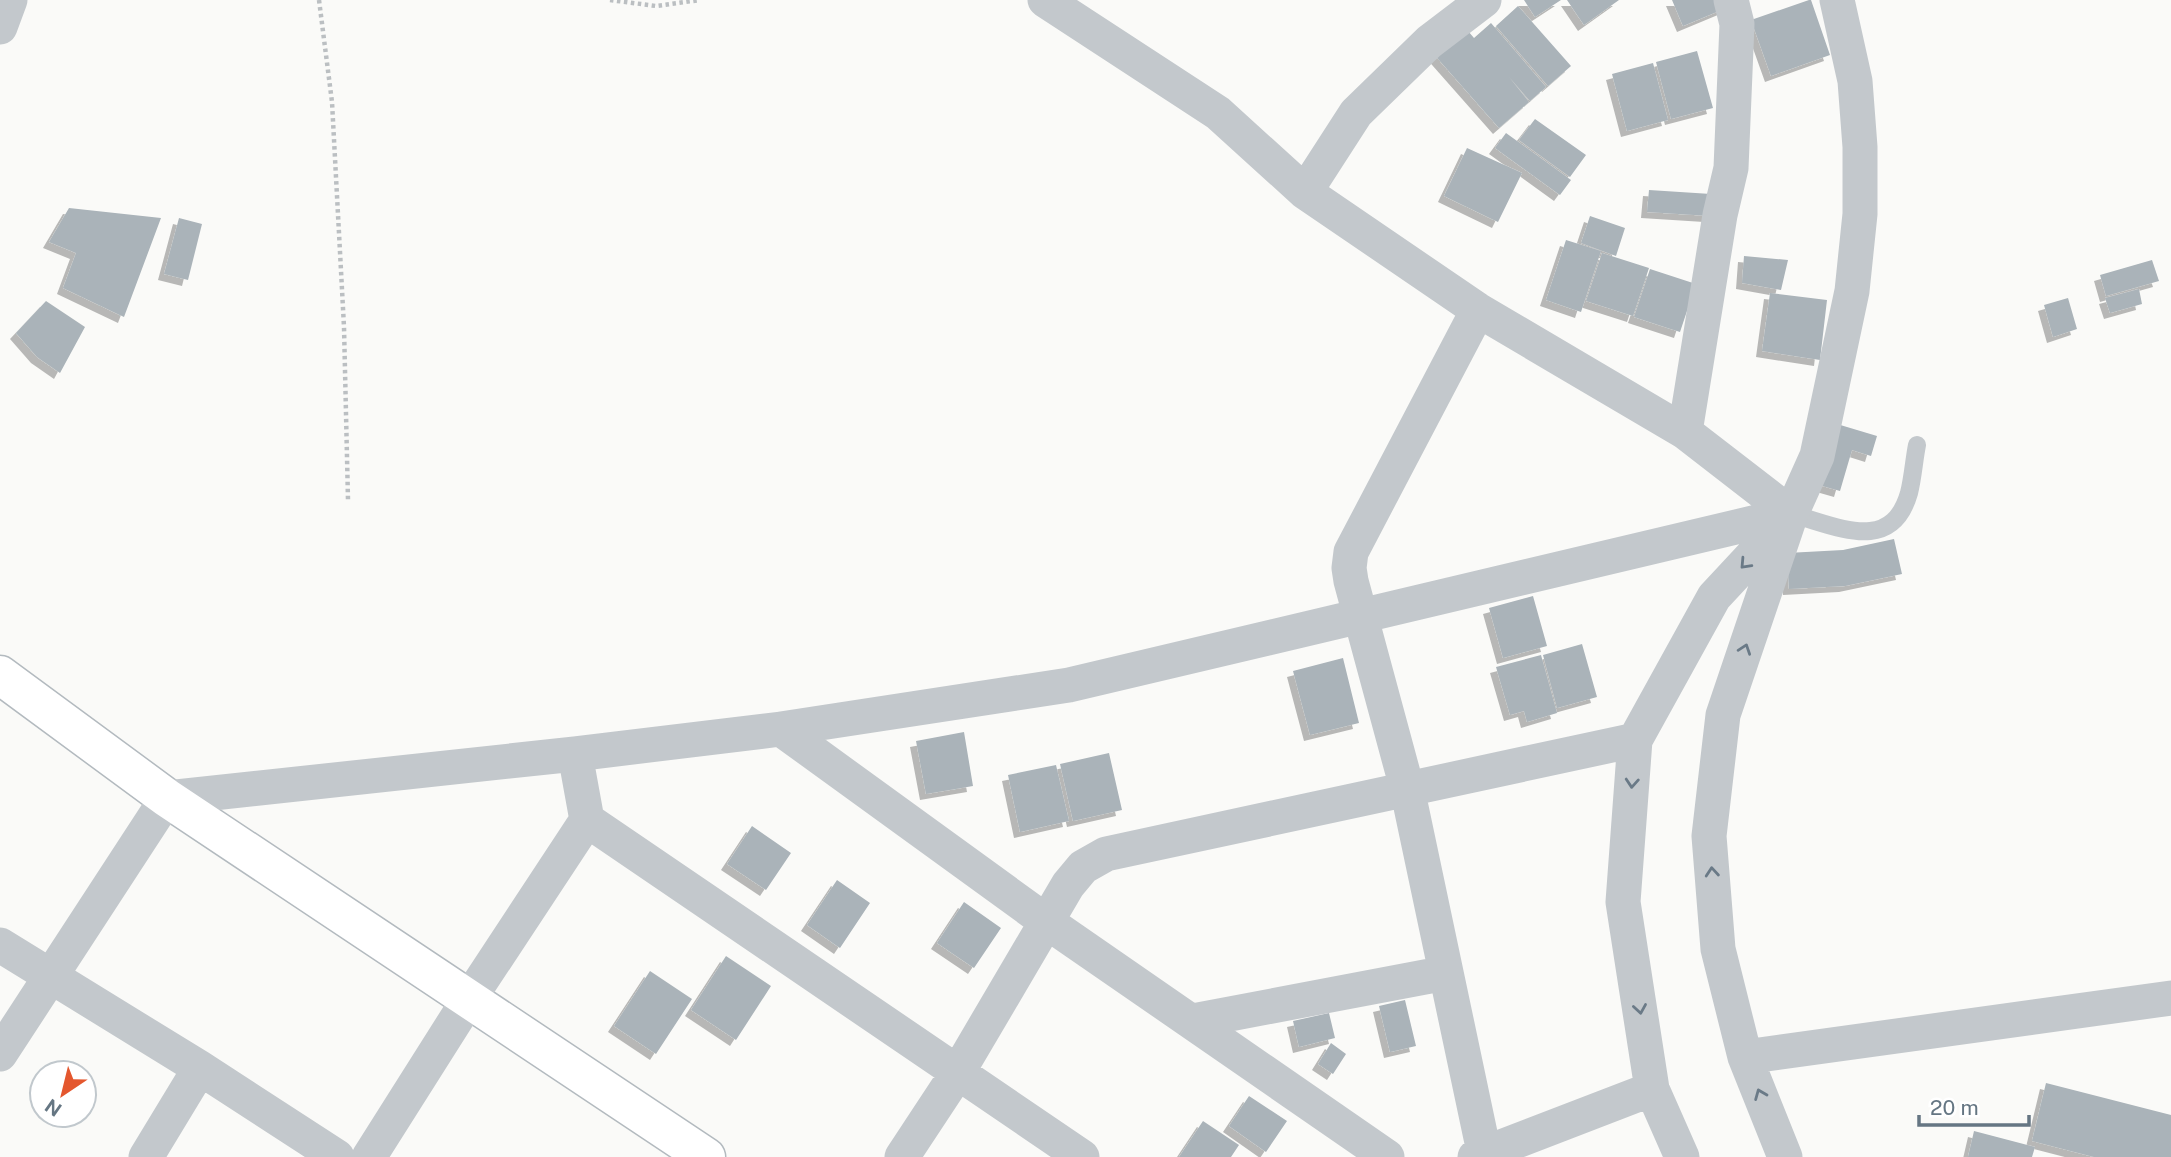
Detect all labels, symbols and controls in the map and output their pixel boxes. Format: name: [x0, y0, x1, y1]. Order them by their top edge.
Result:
one-way arrow: [1741, 556, 1753, 569]
one-way arrow: [1737, 644, 1751, 656]
one-way arrow: [1624, 778, 1639, 789]
one-way arrow: [1705, 867, 1720, 878]
one-way arrow: [1632, 1003, 1647, 1015]
north arrow: [28, 1059, 98, 1129]
scale bar: [1919, 1084, 2029, 1128]
one-way arrow: [1754, 1088, 1768, 1100]
text: N: [41, 1095, 66, 1121]
text: 20 m: [1930, 1095, 1979, 1120]

